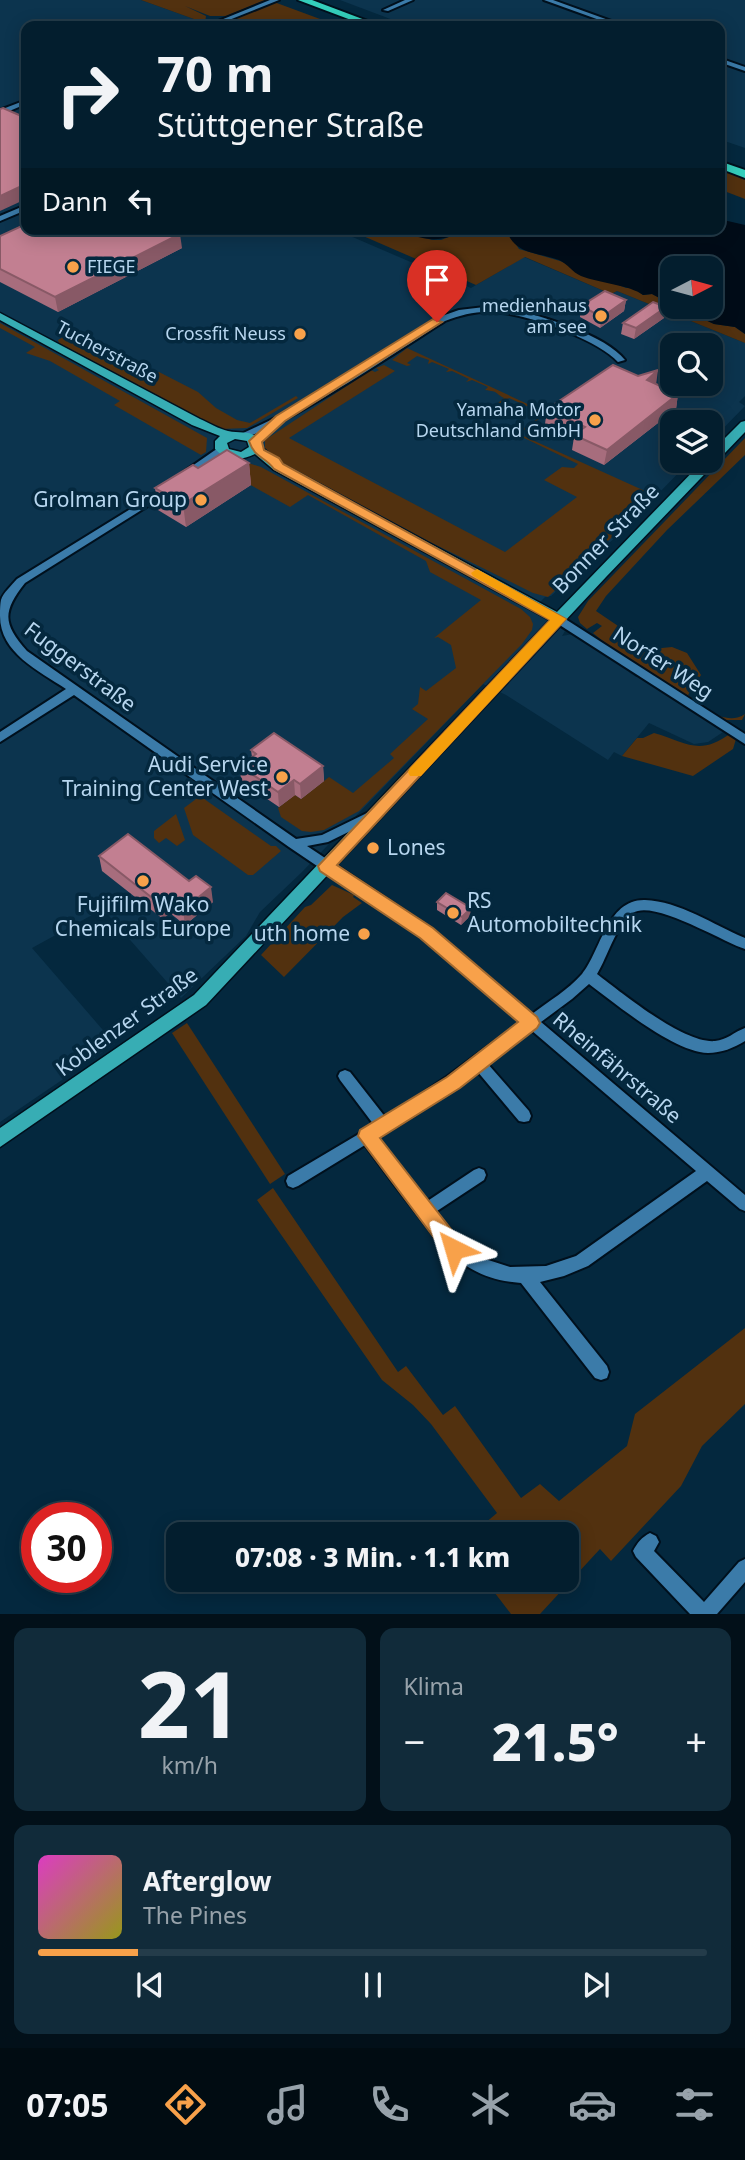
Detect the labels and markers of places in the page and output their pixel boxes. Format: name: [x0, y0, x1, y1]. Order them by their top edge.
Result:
pin: [407, 250, 467, 322]
place label: FIEGE: [87, 254, 136, 278]
marker: FIEGE: [65, 259, 81, 275]
place label: medienhaus am see: [482, 293, 587, 338]
marker: medienhaus am see: [593, 308, 609, 324]
place label: Crossfit Neuss: [165, 321, 286, 345]
marker: Crossfit Neuss: [292, 326, 308, 342]
place label: Yamaha Motor Deutschland GmbH: [416, 397, 582, 442]
marker: Yamaha Motor Deutschland GmbH: [587, 412, 603, 428]
place label: Grolman Group: [33, 485, 187, 513]
marker: Grolman Group: [193, 492, 209, 508]
place label: Audi Service Training Center West: [62, 750, 268, 802]
marker: Audi Service Training Center West: [274, 769, 290, 785]
place label: Lones: [387, 833, 446, 861]
marker: Lones: [365, 840, 381, 856]
marker: Fujifilm Wako Chemicals Europe: [135, 873, 151, 889]
place label: RS Automobiltechnik: [467, 886, 643, 938]
place label: Fujifilm Wako Chemicals Europe: [55, 890, 231, 942]
marker: RS Automobiltechnik: [445, 905, 461, 921]
place label: uth home: [254, 919, 350, 947]
marker: uth home: [356, 926, 372, 942]

